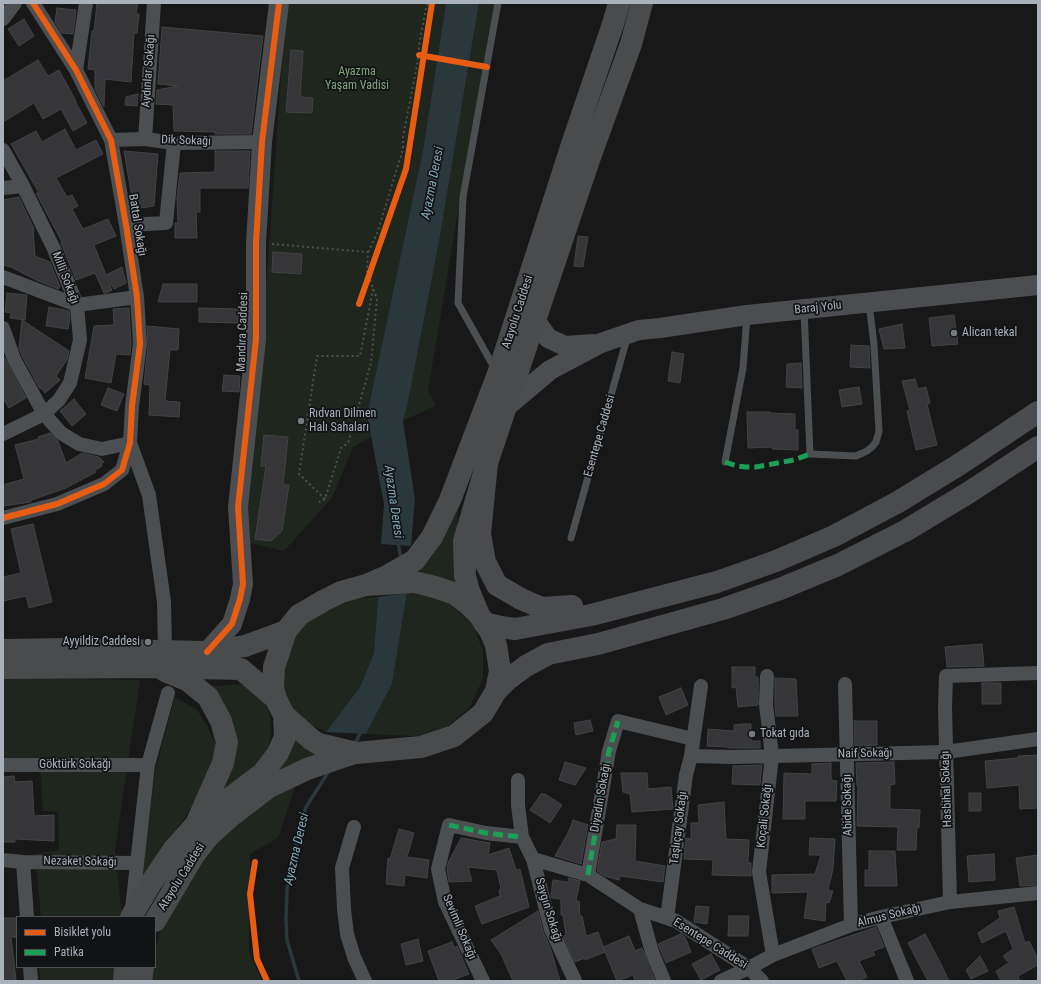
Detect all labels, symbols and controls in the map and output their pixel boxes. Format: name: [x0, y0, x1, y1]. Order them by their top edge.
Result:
street label: Aydınlar Sokağı: [139, 34, 159, 108]
park label: Ayazma Yaşam Vadisi: [325, 65, 389, 93]
street label: Dik Sokağı: [161, 133, 211, 149]
water label: Ayazma Deresi: [418, 145, 448, 221]
street label: Battal Sokağı: [125, 193, 149, 257]
street label: Milli Sokağı: [48, 250, 82, 306]
street label: Atayolu Caddesi: [499, 273, 537, 351]
street label: Mandıra Caddesi: [234, 292, 252, 372]
street label: Baraj Yolu: [794, 298, 842, 318]
place label: Alican tekal: [962, 326, 1017, 340]
marker: Alican tekal: [949, 328, 959, 338]
street label: Esentepe Caddesi: [581, 393, 619, 479]
place label: Rıdvan Dilmen Halı Sahaları: [309, 407, 376, 435]
marker: Rıdvan Dilmen Halı Sahaları: [296, 416, 306, 426]
water label: Ayazma Deresi: [380, 464, 406, 540]
place label: Ayyildiz Caddesi: [63, 635, 140, 649]
marker: Ayyildiz Caddesi: [143, 637, 153, 647]
place label: Tokat gıda: [760, 727, 810, 741]
marker: Tokat gıda: [747, 729, 757, 739]
street label: Naif Sokağı: [838, 746, 892, 762]
street label: Hasbihal Sokağı: [938, 751, 956, 827]
street label: Göktürk Sokağı: [39, 758, 111, 772]
street label: Diyadin Sokağı: [588, 762, 614, 834]
street label: Abide Sokağı: [840, 774, 856, 836]
street label: Koçali Sokağı: [754, 783, 776, 849]
street label: Taşlıçay Sokağı: [667, 791, 691, 865]
water label: Ayazma Deresi: [281, 811, 313, 887]
street label: Atayolu Caddesi: [156, 841, 208, 913]
street label: Nezaket Sokağı: [43, 854, 117, 870]
street label: Saygın Sokağı: [531, 876, 565, 944]
street label: Sevimli Sokağı: [439, 892, 479, 962]
street label: Almus Sokağı: [856, 901, 922, 931]
street label: Esentepe Caddesi: [670, 915, 750, 973]
legend: [16, 916, 156, 968]
text: Bisiklet yolu: [54, 925, 111, 939]
text: Patika: [54, 945, 84, 959]

